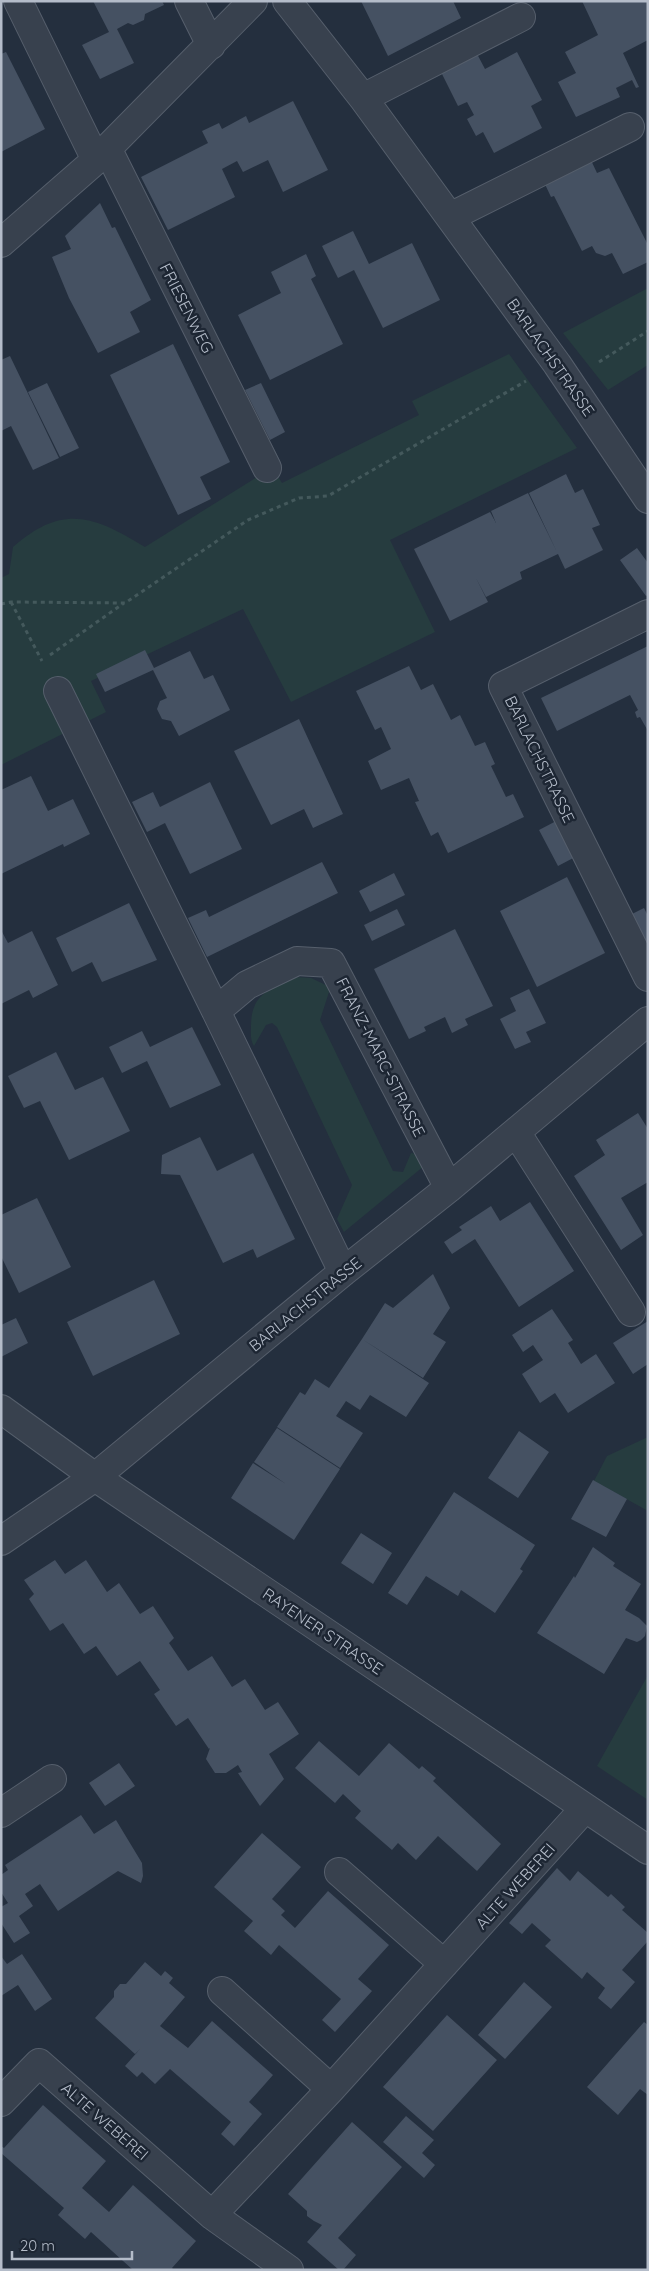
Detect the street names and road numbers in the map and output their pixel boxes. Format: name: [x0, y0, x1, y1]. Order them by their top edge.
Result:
street label: FRIESENWEG: [156, 260, 218, 356]
street label: BARLACHSTRASSE: [503, 294, 599, 420]
street label: BARLACHSTRASSE: [501, 692, 579, 826]
street label: FRANZ-MARC-STRASSE: [332, 974, 430, 1140]
street label: BARLACHSTRASSE: [245, 1252, 365, 1356]
street label: RAYENER STRASSE: [259, 1583, 387, 1679]
street label: ALTE WEBEREI: [471, 1839, 559, 1933]
street label: ALTE WEBEREI: [57, 2078, 153, 2164]

